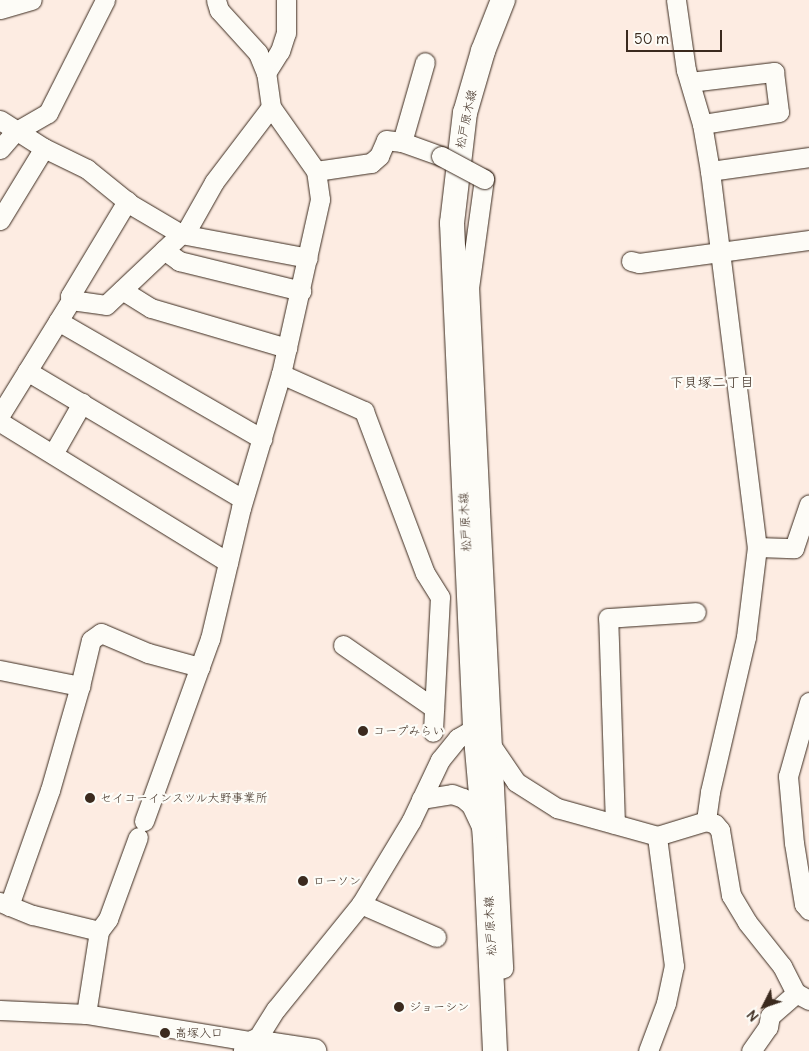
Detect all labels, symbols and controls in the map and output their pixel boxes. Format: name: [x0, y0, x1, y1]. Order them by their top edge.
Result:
scale bar: [629, 20, 725, 52]
text: 50 m: [634, 29, 669, 48]
street label: 松戸原木線: [453, 88, 479, 150]
district label: 下貝塚二丁目: [670, 374, 754, 390]
street label: 松戸原木線: [456, 492, 474, 552]
place label: コープみらい: [373, 724, 445, 738]
marker: コープみらい: [357, 725, 369, 737]
place label: セイコーインスツル大野事業所: [100, 791, 268, 805]
marker: セイコーインスツル大野事業所: [84, 792, 96, 804]
place label: ローソン: [313, 874, 361, 888]
marker: ローソン: [297, 875, 309, 887]
street label: 松戸原木線: [481, 896, 499, 956]
north arrow: [739, 981, 789, 1031]
place label: ジョーシン: [409, 1000, 469, 1014]
marker: ジョーシン: [393, 1001, 405, 1013]
text: N: [743, 1006, 763, 1025]
place label: 高塚入口: [175, 1026, 223, 1040]
marker: 高塚入口: [159, 1027, 171, 1039]

